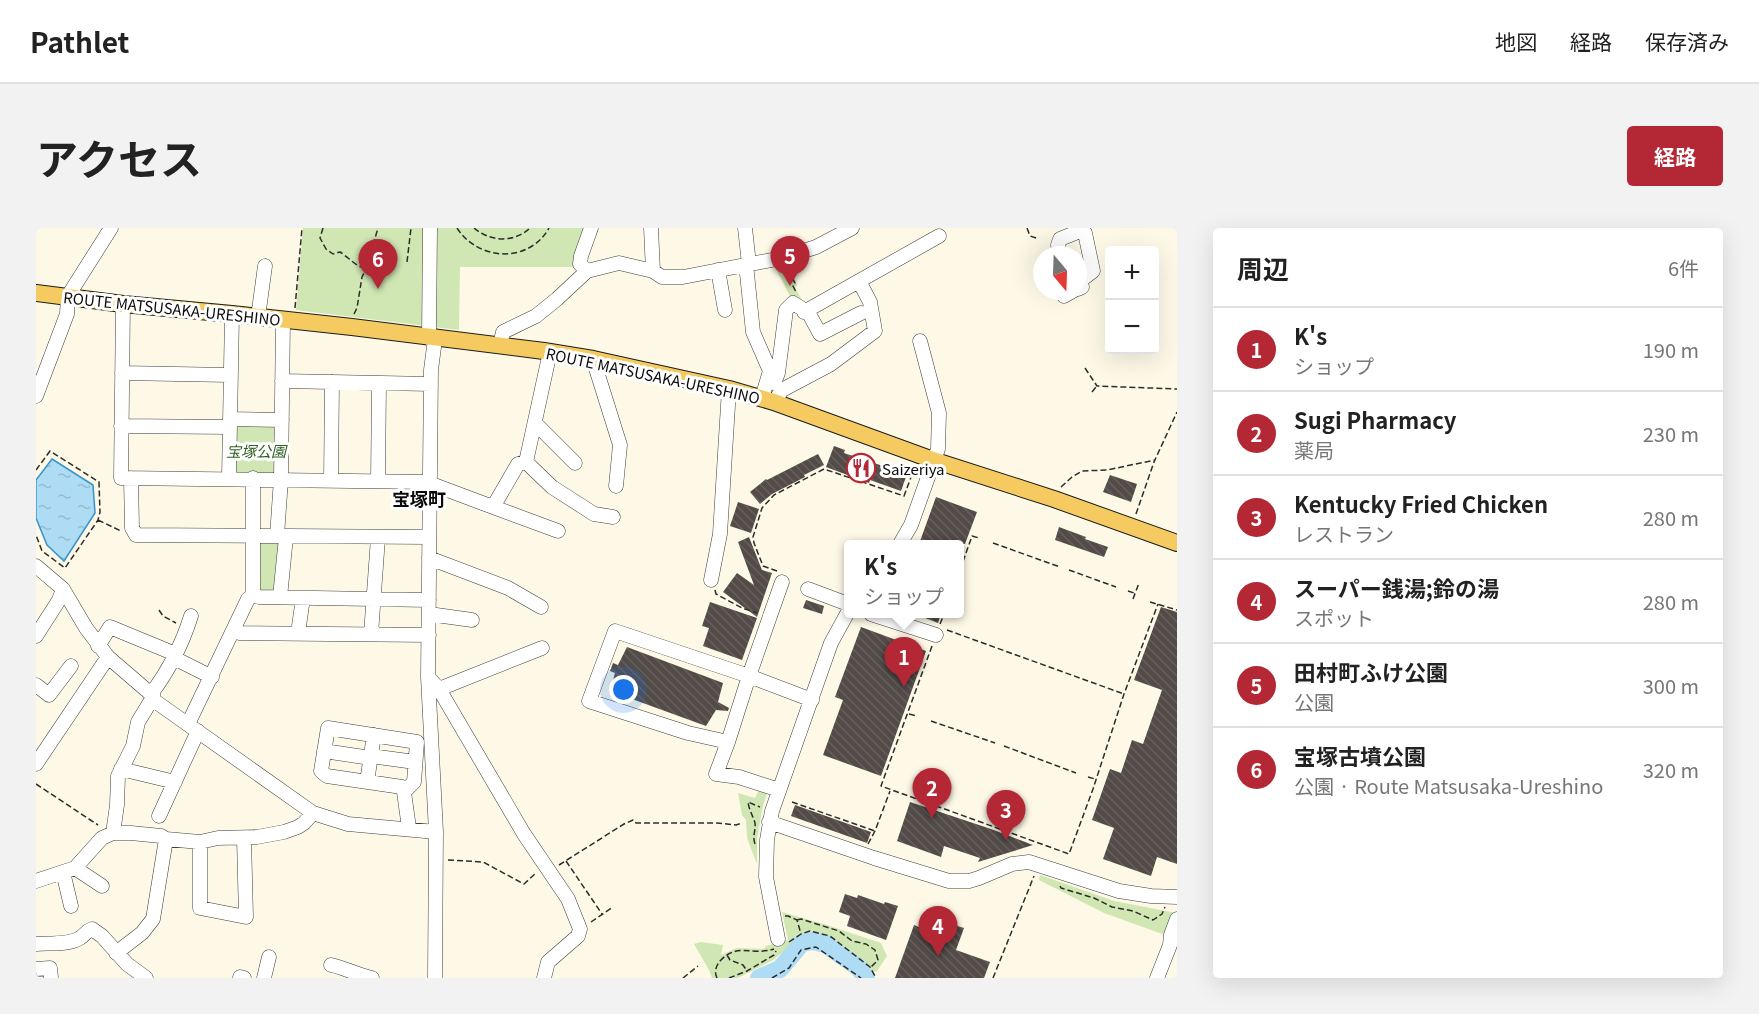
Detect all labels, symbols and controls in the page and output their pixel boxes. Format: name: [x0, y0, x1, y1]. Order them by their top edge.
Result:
text: Pathlet: [30, 21, 129, 61]
text: 地図: [1495, 26, 1537, 56]
text: 経路: [1570, 26, 1612, 56]
text: 保存済み: [1645, 26, 1729, 56]
text: アクセス: [36, 126, 202, 187]
button: 経路: [1627, 126, 1723, 186]
pin: 5: [770, 236, 810, 286]
pin: 6: [358, 239, 398, 289]
north arrow: [1033, 246, 1087, 300]
map controls: [1105, 246, 1159, 354]
button: +: [1105, 246, 1159, 300]
text: 周辺: [1237, 249, 1289, 286]
text: 6件: [1668, 253, 1699, 282]
street label: ROUTE MATSUSAKA-URESHINO: [62, 286, 282, 330]
button: −: [1105, 300, 1159, 354]
text: K's: [1294, 319, 1327, 351]
text: 1: [1251, 335, 1262, 364]
text: 190 m: [1643, 335, 1699, 364]
street label: ROUTE MATSUSAKA-URESHINO: [544, 342, 762, 408]
text: ショップ: [1294, 351, 1374, 380]
text: Sugi Pharmacy: [1294, 403, 1456, 435]
text: 2: [1251, 419, 1262, 448]
text: 230 m: [1643, 419, 1699, 448]
text: 薬局: [1294, 435, 1334, 464]
park label: 宝塚公園: [226, 440, 288, 461]
restaurant icon: Saizeriya: [845, 452, 877, 484]
place label: Saizeriya: [882, 458, 945, 479]
district label: 宝塚町: [392, 485, 446, 511]
text: Kentucky Fried Chicken: [1294, 487, 1548, 519]
text: 3: [1251, 503, 1262, 532]
text: 280 m: [1643, 503, 1699, 532]
text: レストラン: [1294, 519, 1394, 548]
popup: [844, 540, 964, 618]
text: K's: [864, 549, 897, 581]
text: スーパー銭湯;鈴の湯: [1294, 571, 1499, 603]
text: ショップ: [864, 581, 944, 610]
text: 4: [1251, 587, 1262, 616]
text: 280 m: [1643, 587, 1699, 616]
text: スポット: [1294, 603, 1374, 632]
pin: 1: [884, 638, 924, 687]
text: 田村町ふけ公園: [1294, 655, 1448, 687]
text: 5: [1251, 671, 1262, 700]
text: 300 m: [1643, 671, 1699, 700]
your location: [609, 675, 638, 704]
text: 公園: [1294, 687, 1334, 716]
text: 宝塚古墳公園: [1294, 739, 1426, 771]
text: 6: [1251, 755, 1262, 784]
text: 320 m: [1643, 755, 1699, 784]
pin: 2: [912, 768, 952, 818]
text: 公園 · Route Matsusaka-Ureshino: [1294, 771, 1603, 800]
pin: 3: [986, 790, 1026, 840]
pin: 4: [918, 906, 958, 956]

